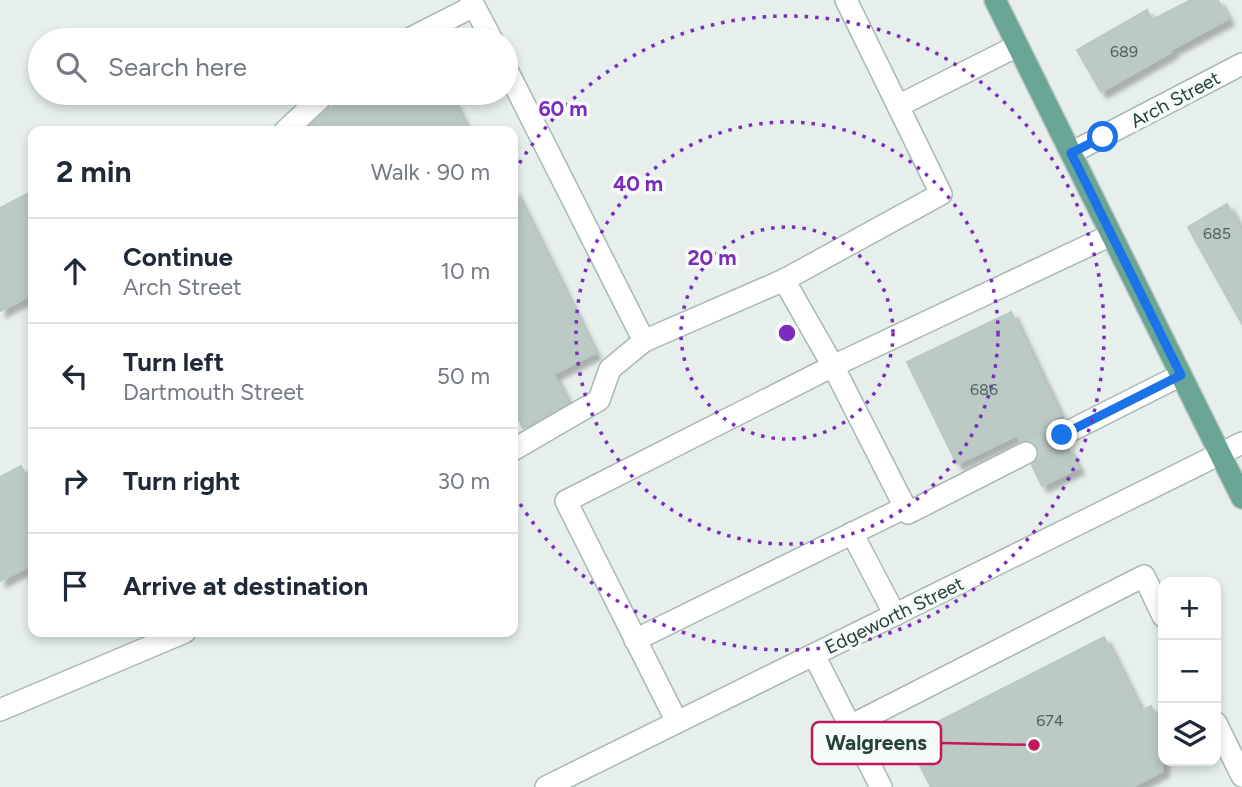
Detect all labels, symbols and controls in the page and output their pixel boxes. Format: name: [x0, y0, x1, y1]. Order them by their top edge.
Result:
search box: [28, 28, 518, 105]
house number: 689: [1110, 42, 1138, 61]
icon: search: [52, 48, 90, 86]
text: Search here: [108, 51, 247, 83]
street label: Arch Street: [1127, 66, 1224, 133]
text: 60 m: [538, 96, 588, 121]
route start: [1087, 121, 1118, 152]
text: 2 min: [56, 153, 132, 190]
text: Walk · 90 m: [371, 158, 490, 186]
text: 40 m: [613, 171, 663, 196]
house number: 685: [1203, 224, 1231, 243]
text: Continue: [123, 241, 233, 273]
text: 20 m: [687, 245, 737, 270]
icon: ahead: [56, 252, 94, 290]
text: 10 m: [441, 257, 490, 285]
text: Arch Street: [123, 273, 242, 301]
centre of rings: [775, 321, 799, 345]
text: Turn left: [123, 346, 224, 378]
icon: left: [56, 357, 94, 395]
text: 50 m: [437, 362, 490, 390]
text: Dartmouth Street: [123, 378, 304, 406]
house number: 686: [970, 380, 998, 399]
route end: [1046, 419, 1077, 450]
icon: right: [56, 462, 94, 500]
text: Turn right: [123, 465, 240, 497]
text: 30 m: [437, 467, 490, 495]
icon: arrive: [56, 567, 94, 605]
text: Arrive at destination: [123, 570, 368, 602]
street label: Edgeworth Street: [821, 572, 967, 659]
map controls: [1158, 577, 1221, 766]
button: +: [1158, 577, 1221, 640]
button: −: [1158, 640, 1221, 703]
button: layers: [1158, 703, 1221, 766]
house number: 674: [1036, 711, 1064, 730]
callout: Walgreens: [812, 722, 941, 764]
text: Walgreens: [825, 730, 927, 755]

